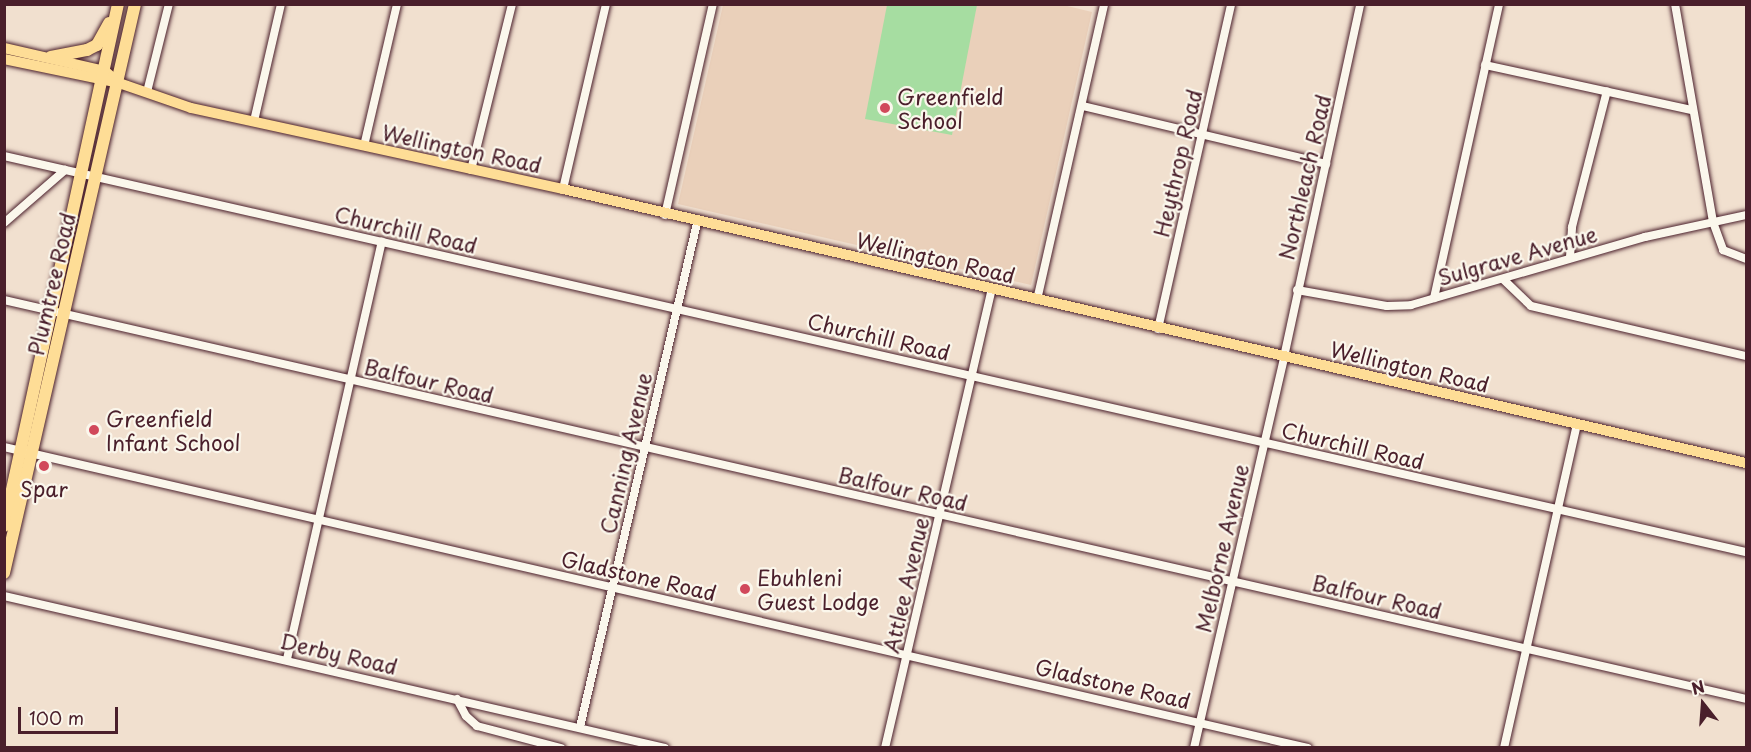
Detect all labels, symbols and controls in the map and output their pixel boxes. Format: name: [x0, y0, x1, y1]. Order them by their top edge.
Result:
place label: Greenfield School: [897, 83, 1004, 133]
street label: Heythrop Road: [1148, 86, 1206, 240]
street label: Northleach Road: [1273, 92, 1335, 262]
marker: Greenfield School: [878, 101, 892, 115]
street label: Wellington Road: [380, 119, 544, 177]
street label: Churchill Road: [332, 200, 480, 258]
street label: Plumtree Road: [22, 209, 80, 359]
street label: Sulgrave Avenue: [1434, 220, 1600, 290]
street label: Wellington Road: [854, 226, 1018, 288]
street label: Churchill Road: [805, 307, 953, 365]
street label: Wellington Road: [1328, 335, 1492, 397]
street label: Balfour Road: [361, 353, 497, 407]
street label: Canning Avenue: [594, 370, 656, 536]
place label: Greenfield Infant School: [106, 405, 240, 455]
street label: Churchill Road: [1279, 416, 1427, 474]
marker: Greenfield Infant School: [87, 423, 101, 437]
marker: Spar: [37, 459, 51, 473]
street label: Balfour Road: [835, 461, 971, 515]
street label: Melborne Avenue: [1189, 461, 1253, 635]
place label: Spar: [20, 475, 68, 501]
street label: Attlee Avenue: [877, 514, 933, 656]
street label: Gladstone Road: [558, 545, 720, 605]
place label: Ebuhleni Guest Lodge: [757, 564, 880, 614]
street label: Balfour Road: [1309, 569, 1445, 623]
marker: Ebuhleni Guest Lodge: [738, 582, 752, 596]
street label: Derby Road: [278, 627, 400, 679]
street label: Gladstone Road: [1032, 653, 1194, 713]
text: N: [1688, 673, 1707, 700]
north arrow: [1673, 674, 1733, 734]
scale bar: [21, 695, 122, 733]
text: 100 m: [29, 704, 84, 731]

